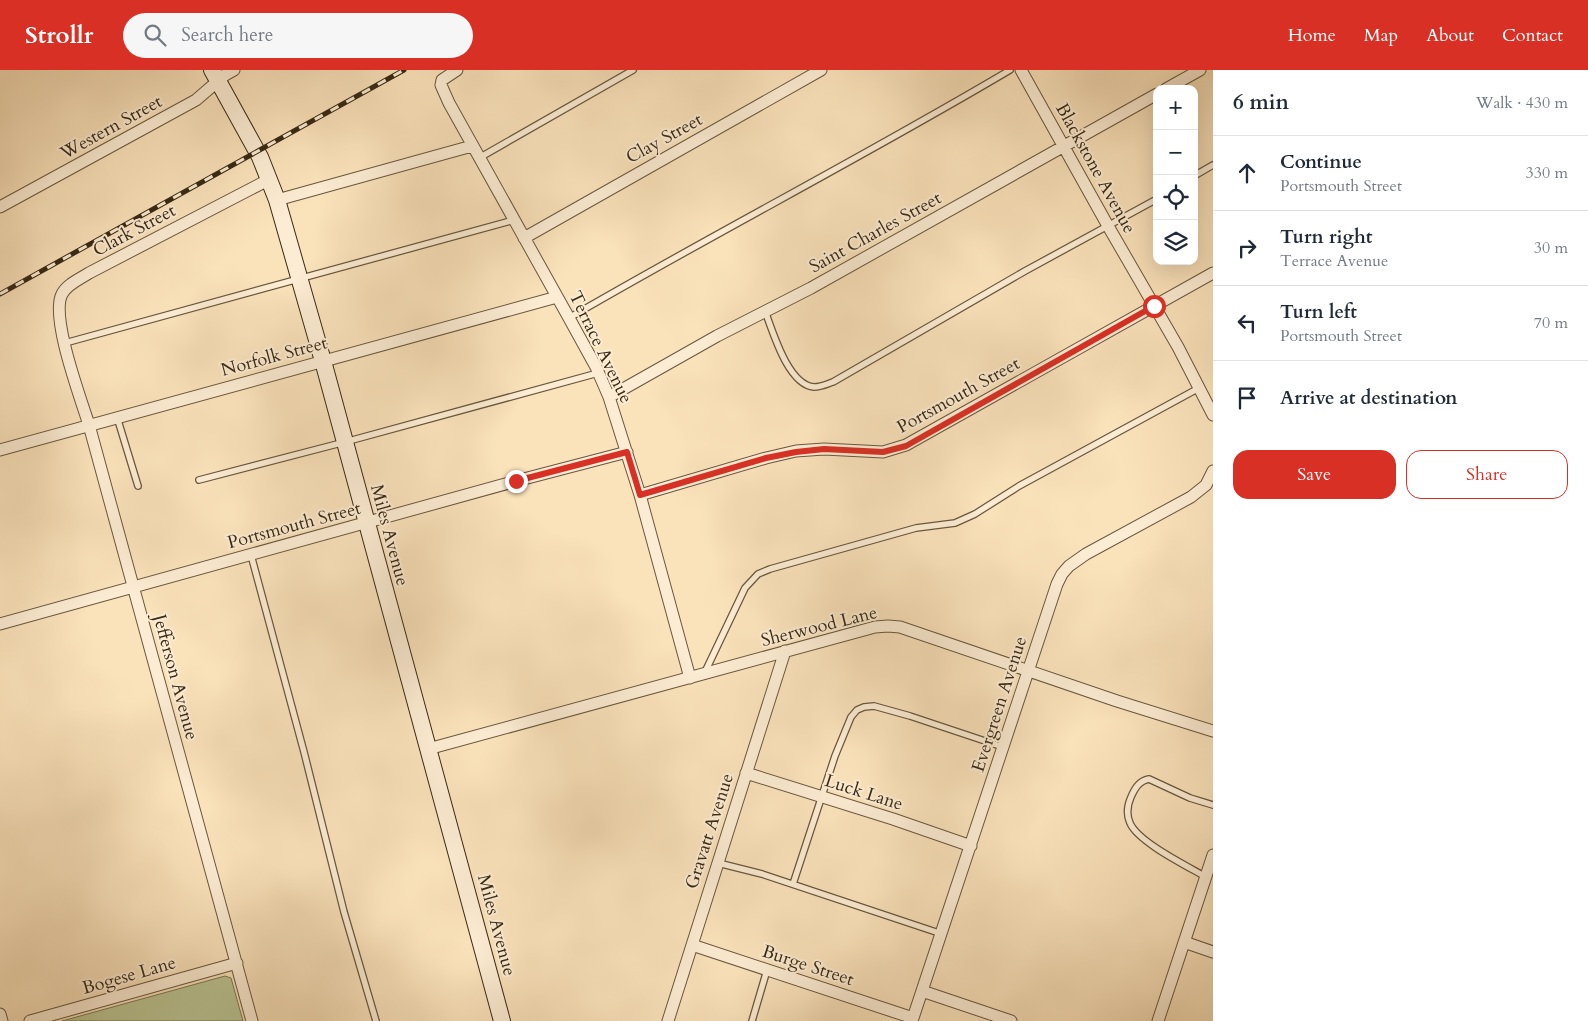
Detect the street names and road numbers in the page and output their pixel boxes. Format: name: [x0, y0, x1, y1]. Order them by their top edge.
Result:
street label: Western Street: [55, 89, 167, 166]
street label: Blackstone Avenue: [1049, 99, 1142, 238]
street label: Clay Street: [622, 107, 707, 170]
street label: Saint Charles Street: [805, 186, 946, 279]
street label: Clark Street: [88, 198, 180, 263]
street label: Terrace Avenue: [563, 287, 638, 407]
street label: Norfolk Street: [218, 330, 330, 383]
street label: Portsmouth Street: [892, 351, 1025, 440]
street label: Miles Avenue: [364, 482, 415, 589]
street label: Portsmouth Street: [225, 496, 364, 555]
street label: Sherwood Lane: [758, 600, 880, 653]
street label: Jefferson Avenue: [146, 609, 204, 743]
street label: Evergreen Avenue: [966, 633, 1033, 775]
street label: Luck Lane: [822, 768, 906, 817]
street label: Gravatt Avenue: [679, 770, 740, 892]
street label: Miles Avenue: [471, 872, 522, 979]
street label: Burge Street: [759, 939, 857, 992]
street label: Bogese Lane: [79, 950, 179, 1001]

